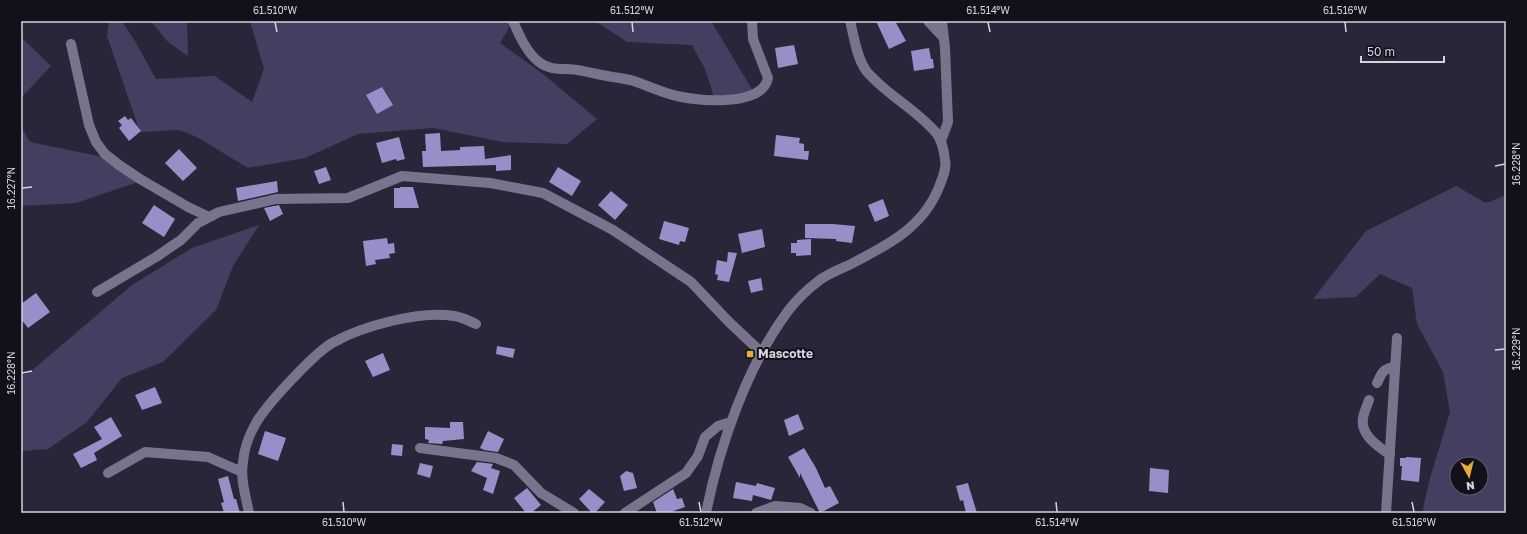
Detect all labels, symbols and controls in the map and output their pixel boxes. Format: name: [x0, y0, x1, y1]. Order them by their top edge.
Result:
text: 61.510°W: [253, 4, 298, 16]
text: 61.512°W: [610, 4, 654, 16]
text: 61.514°W: [966, 4, 1010, 16]
text: 61.516°W: [1323, 4, 1367, 16]
scale bar: [1361, 38, 1444, 64]
text: 50 m: [1367, 44, 1395, 59]
text: 16.228°N: [1510, 142, 1522, 186]
text: 16.227°N: [5, 167, 17, 209]
text: 16.229°N: [1510, 327, 1522, 371]
place label: Mascotte: [758, 346, 813, 361]
marker: Mascotte: [745, 349, 755, 359]
text: 16.228°N: [5, 351, 17, 395]
north arrow: [1449, 456, 1489, 496]
text: N: [1465, 479, 1476, 493]
text: 61.510°W: [322, 516, 367, 528]
text: 61.512°W: [679, 516, 723, 528]
text: 61.514°W: [1035, 516, 1079, 528]
text: 61.516°W: [1392, 516, 1436, 528]

